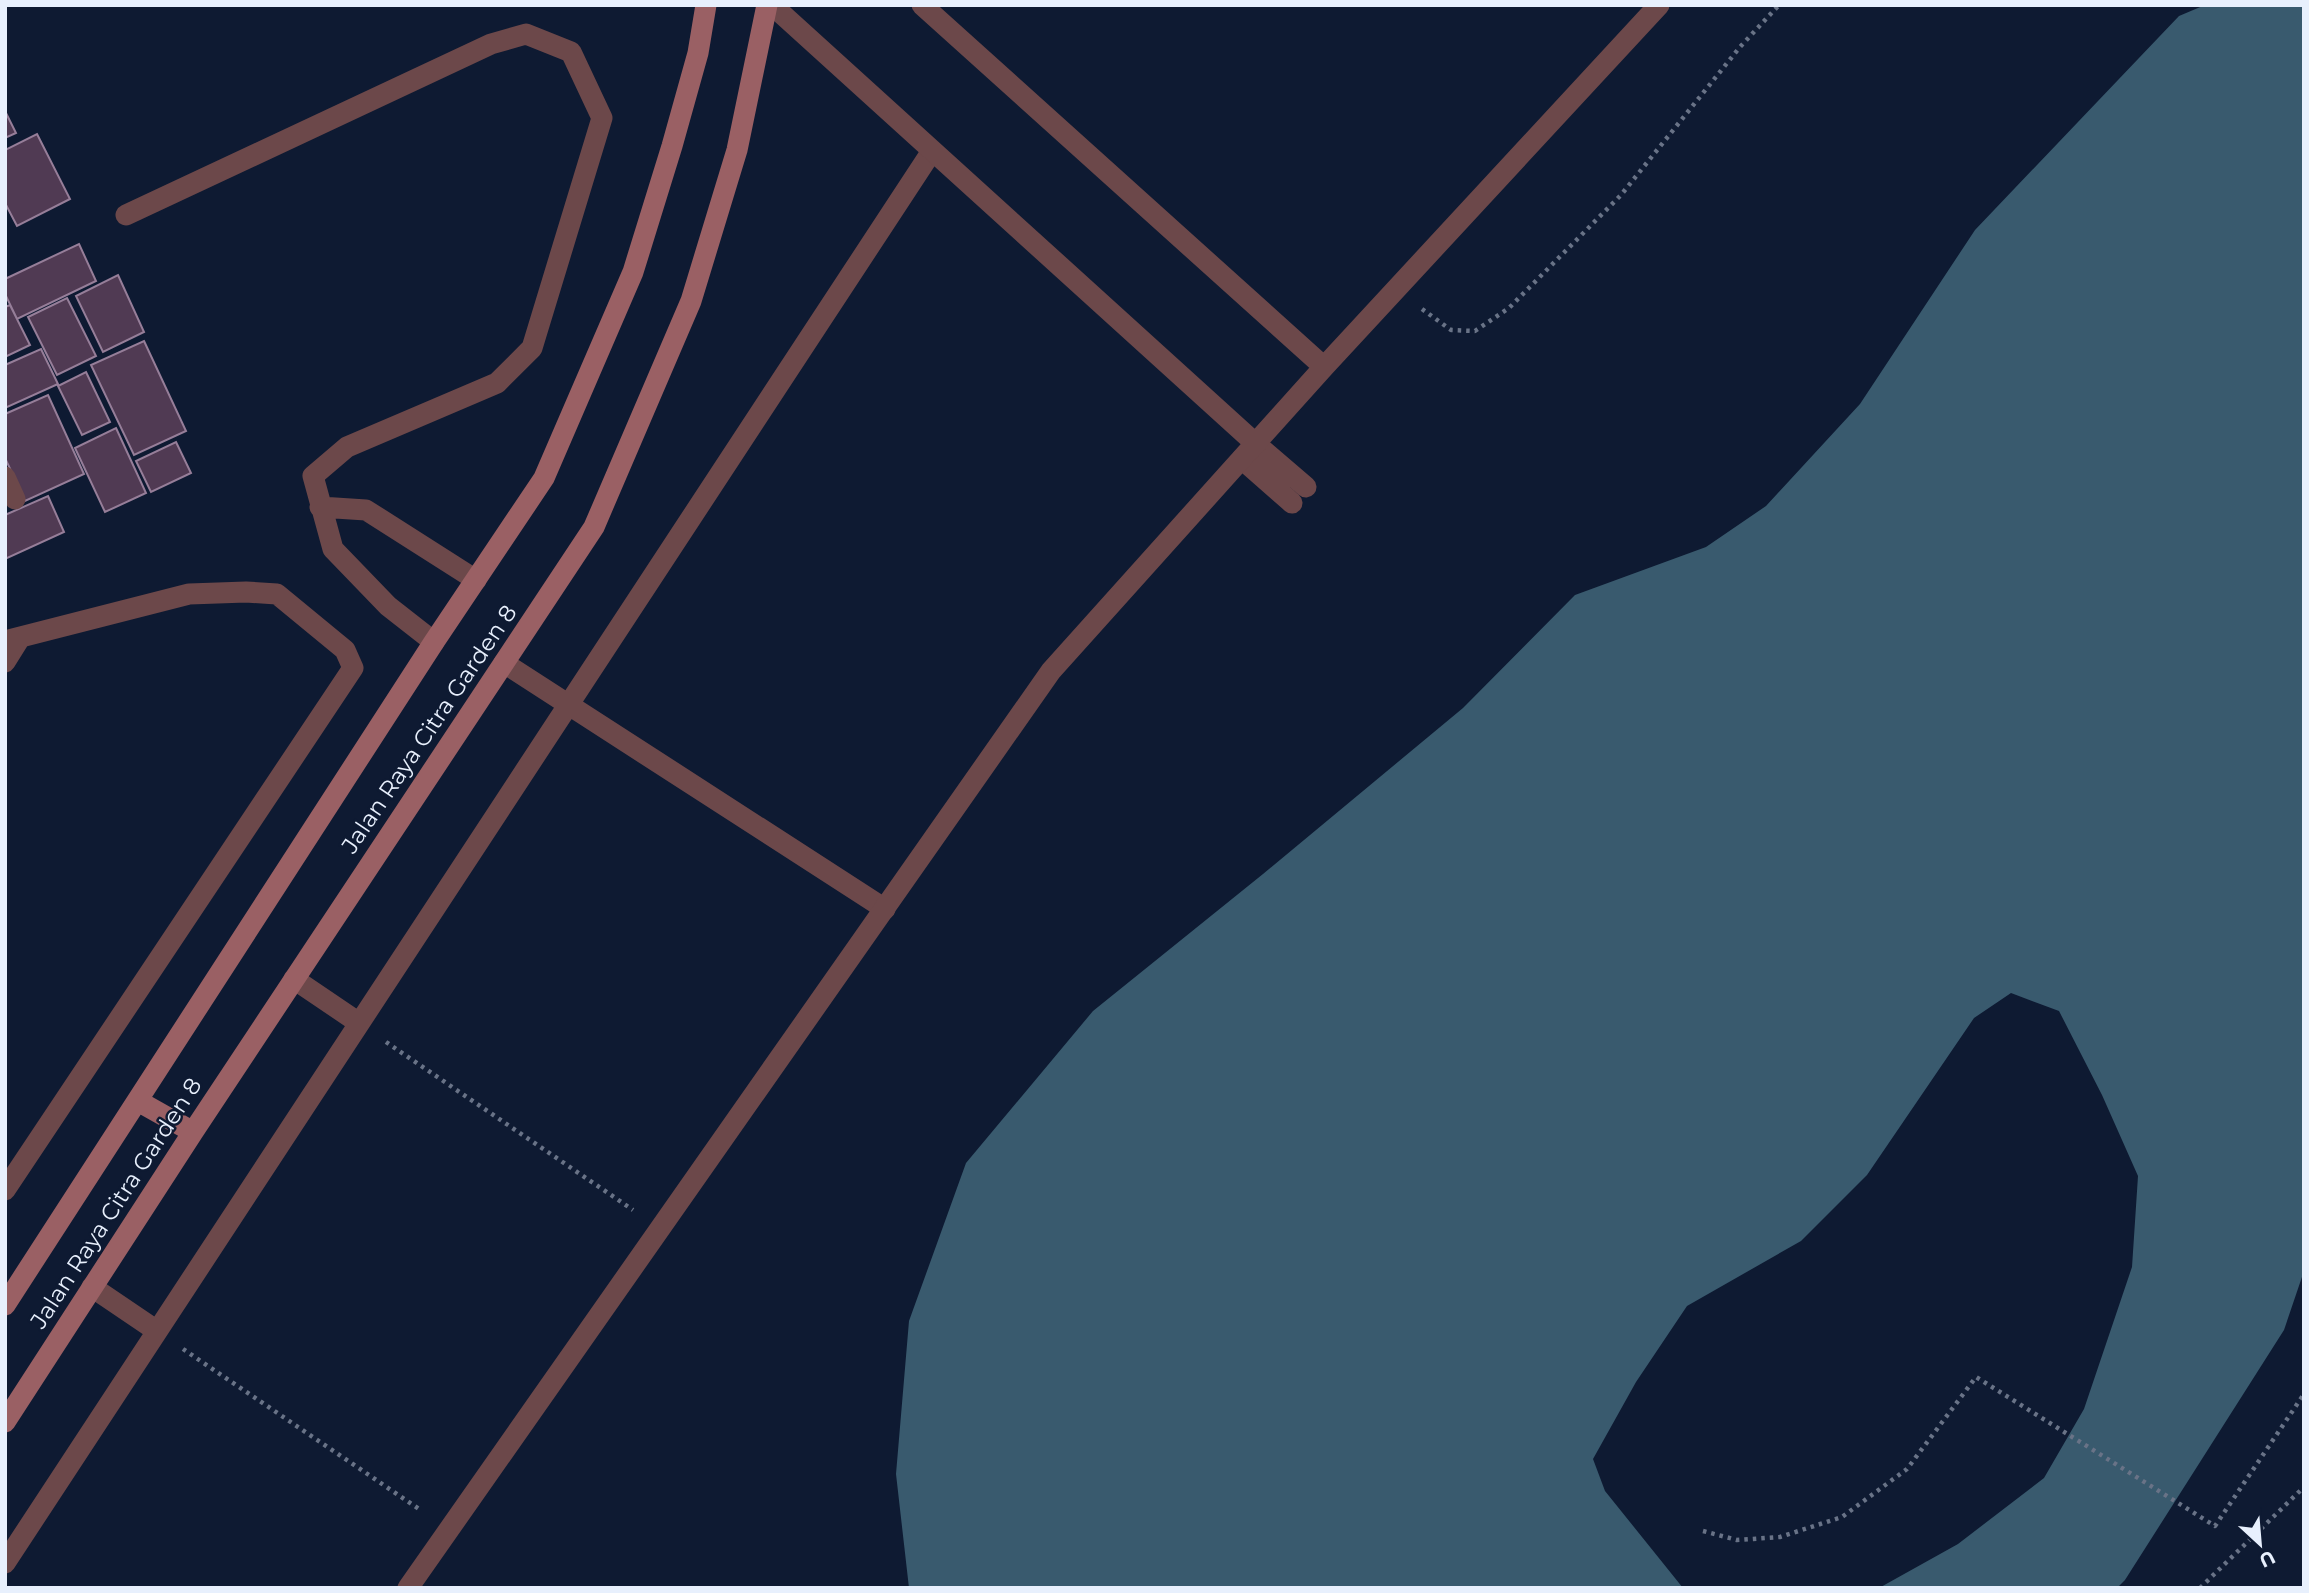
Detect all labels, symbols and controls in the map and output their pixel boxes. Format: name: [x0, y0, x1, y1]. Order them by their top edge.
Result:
street label: Jalan Raya Citra Garden 8: [335, 600, 523, 859]
street label: Jalan Raya Citra Garden 8: [24, 1072, 208, 1334]
north arrow: [2225, 1509, 2295, 1579]
text: U: [2255, 1545, 2279, 1572]

